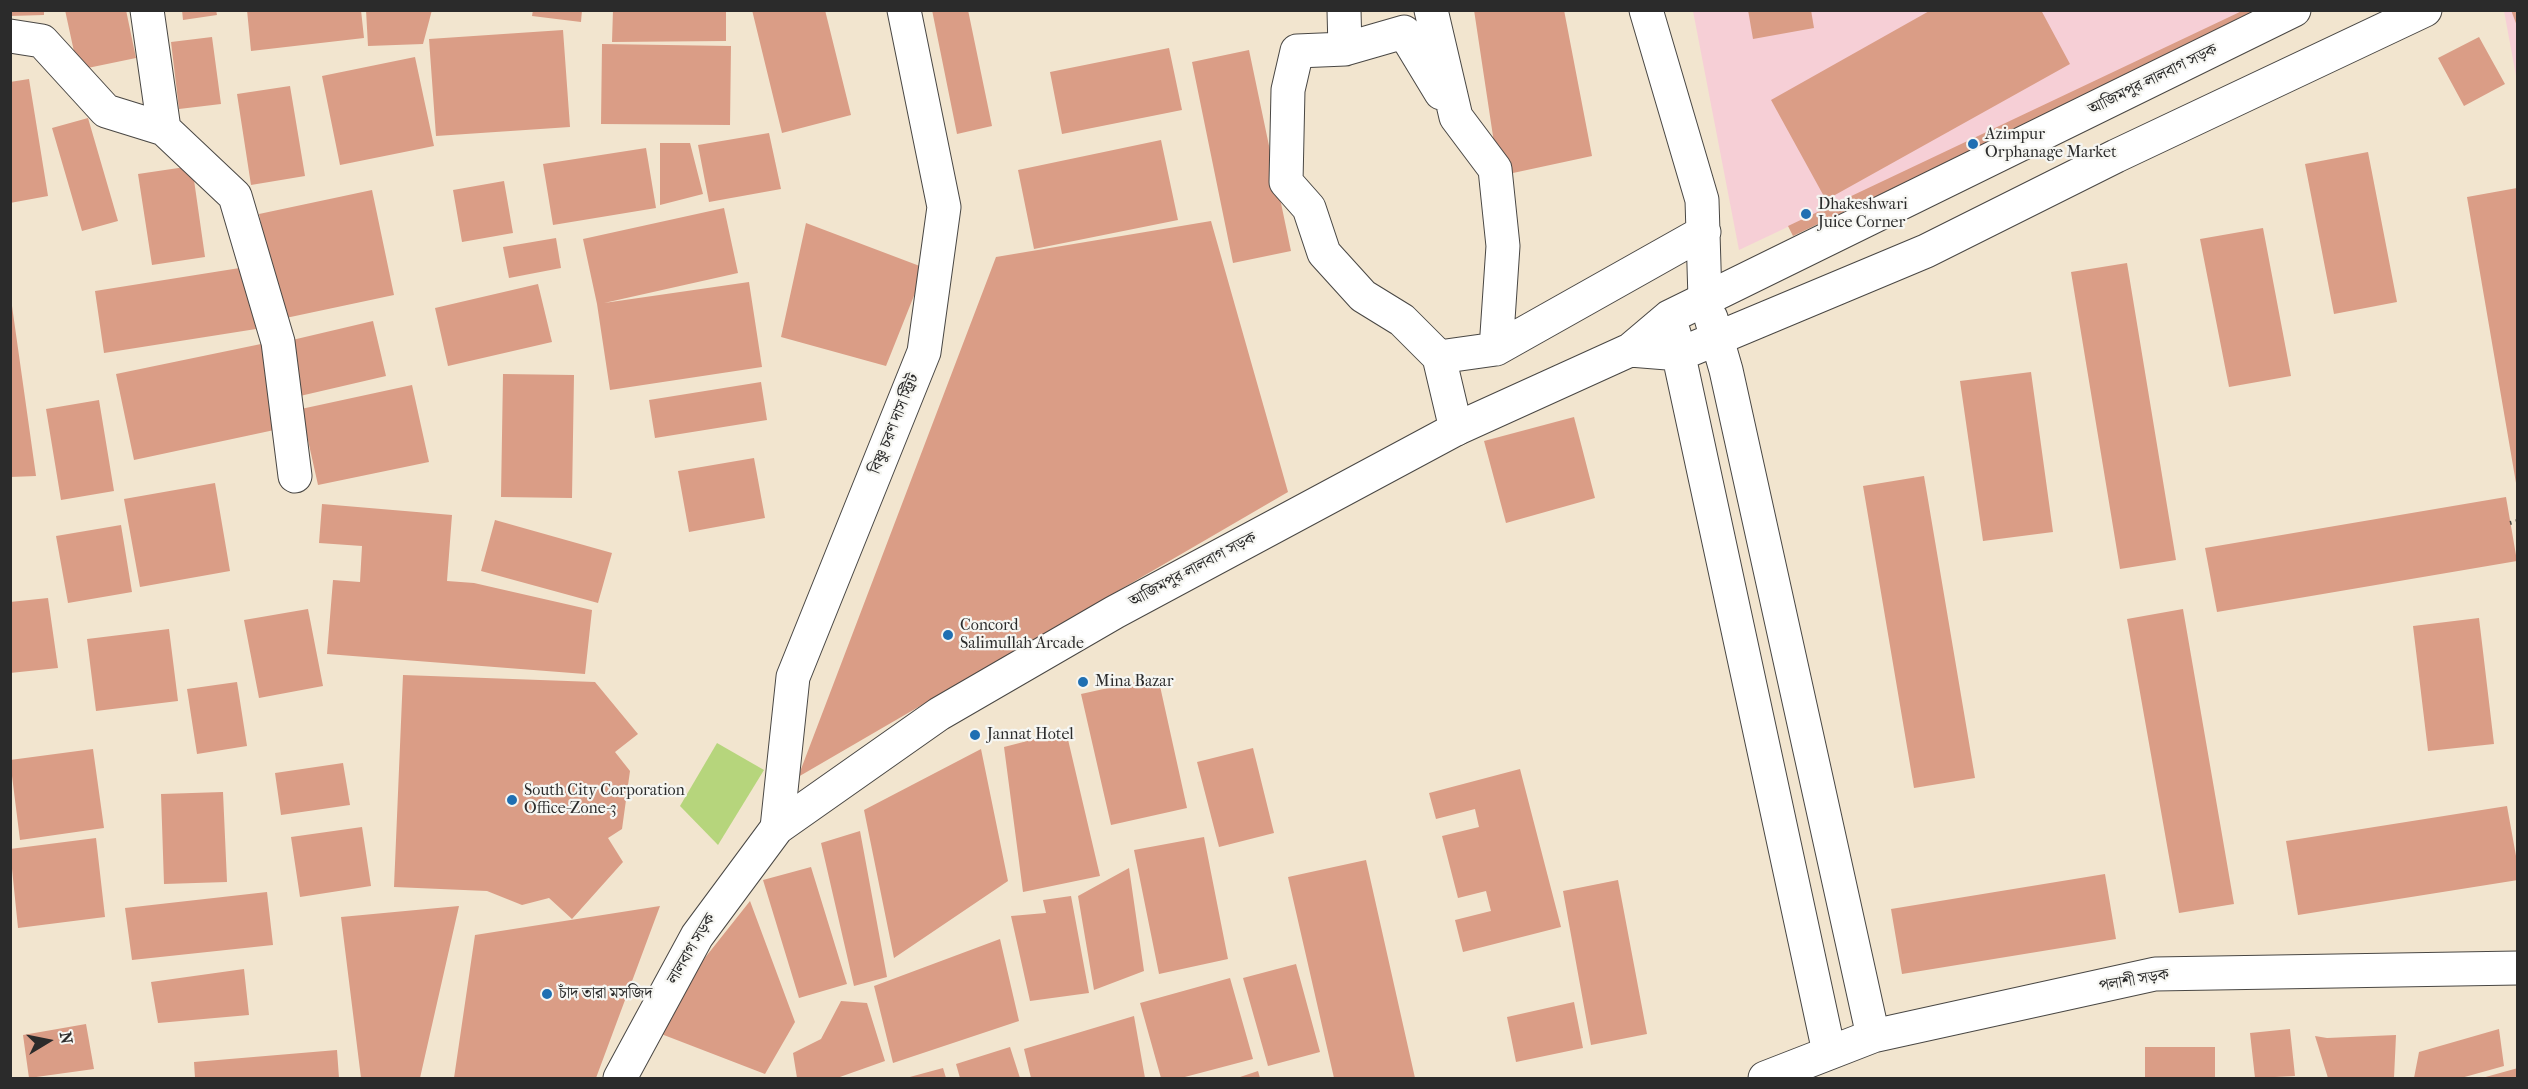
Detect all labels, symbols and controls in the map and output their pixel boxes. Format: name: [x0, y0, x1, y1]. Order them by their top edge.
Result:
street label: আজিমপুর-লালবাগ সড়ক: [2085, 40, 2221, 120]
place label: Azimpur Orphanage Market: [1985, 125, 2117, 163]
marker: Azimpur Orphanage Market: [1966, 137, 1980, 151]
place label: Dhakeshwari Juice Corner: [1818, 195, 1908, 233]
marker: Dhakeshwari Juice Corner: [1799, 207, 1813, 221]
street label: বিষ্ণু চরণ দাস স্ট্রিট: [866, 371, 924, 477]
street label: আজিমপুর-লালবাগ সড়ক: [1126, 528, 1260, 612]
place label: Concord Salimullah Arcade: [960, 616, 1084, 654]
marker: Concord Salimullah Arcade: [941, 628, 955, 642]
place label: Mina Bazar: [1095, 672, 1174, 692]
marker: Mina Bazar: [1076, 675, 1090, 689]
place label: Jannat Hotel: [987, 725, 1074, 745]
marker: Jannat Hotel: [968, 728, 982, 742]
place label: South City Corporation Office-Zone-3: [524, 781, 685, 819]
marker: South City Corporation Office-Zone-3: [505, 793, 519, 807]
street label: লালবাগ সড়ক: [664, 910, 720, 988]
street label: পলাশী সড়ক: [2098, 965, 2170, 997]
place label: চাঁদ তারা মসজিদ: [559, 984, 652, 1004]
marker: চাঁদ তারা মসজিদ: [540, 987, 554, 1001]
north arrow: [18, 1011, 78, 1071]
text: N: [56, 1030, 77, 1045]

